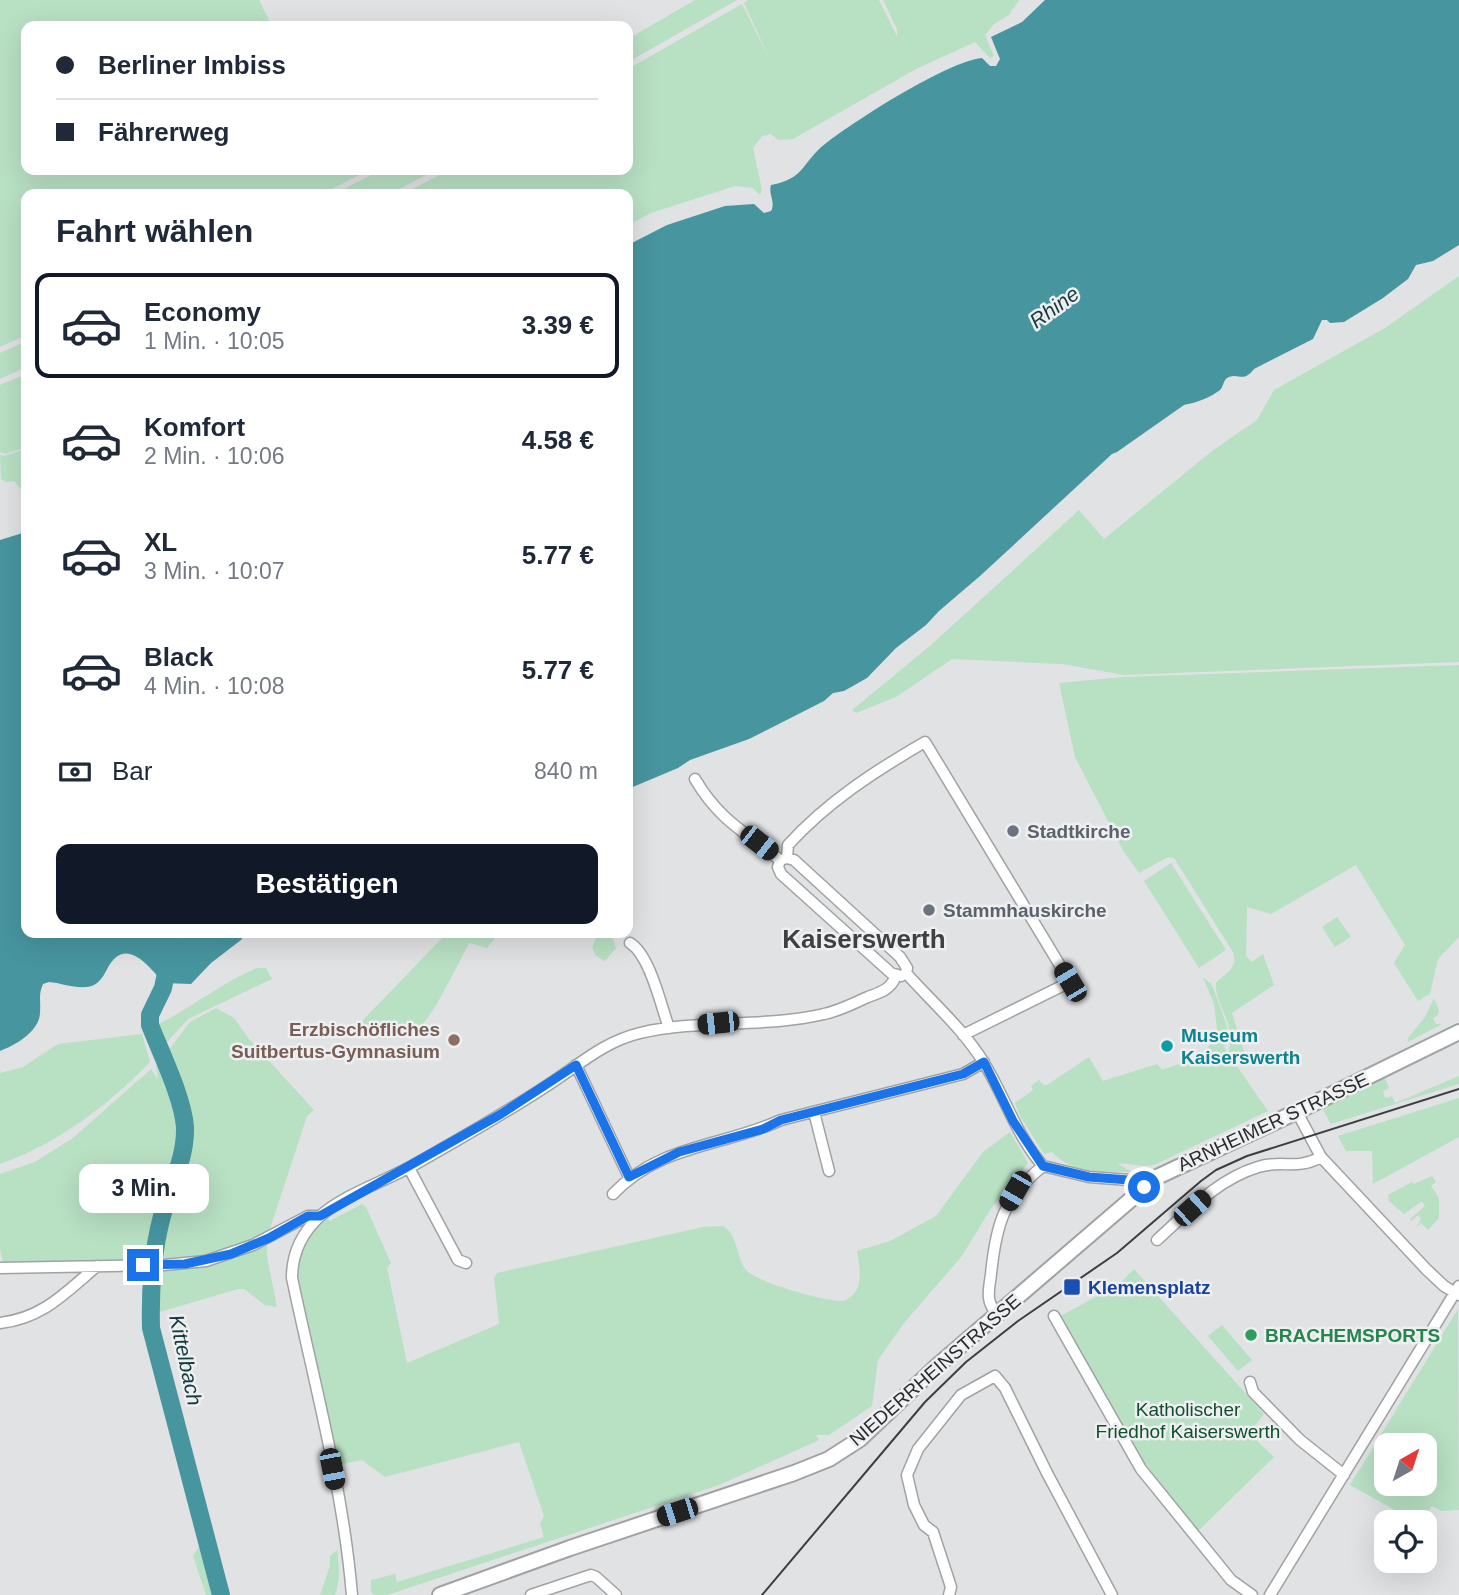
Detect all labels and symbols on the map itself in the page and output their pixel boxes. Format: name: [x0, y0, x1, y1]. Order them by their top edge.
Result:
water label: Rhine: [1025, 282, 1083, 332]
place label: Stadtkirche: [1027, 821, 1130, 842]
car: [736, 822, 783, 864]
marker: Stadtkirche: [1005, 823, 1021, 839]
place label: Stammhauskirche: [943, 900, 1107, 921]
marker: Stammhauskirche: [921, 902, 937, 918]
district label: Kaiserswerth: [782, 924, 946, 954]
car: [1051, 959, 1090, 1005]
car: [697, 1010, 740, 1036]
place label: Erzbischöfliches Suitbertus-Gymnasium: [231, 1019, 440, 1062]
place label: Museum Kaiserswerth: [1181, 1025, 1300, 1068]
marker: Erzbischöfliches Suitbertus-Gymnasium: [446, 1032, 462, 1048]
marker: Museum Kaiserswerth: [1159, 1038, 1175, 1054]
street label: ARNHEIMER STRASSE: [1174, 1069, 1372, 1175]
callout: 3 Min.: [78, 1164, 208, 1212]
car: [996, 1168, 1035, 1214]
route start: [1128, 1171, 1160, 1203]
car: [1170, 1186, 1215, 1230]
route end: [127, 1249, 159, 1281]
marker: Klemensplatz: [1062, 1277, 1082, 1297]
place label: Klemensplatz: [1088, 1277, 1210, 1298]
street label: NIEDERRHEINSTRASSE: [845, 1290, 1025, 1450]
water label: Kittelbach: [165, 1312, 207, 1408]
place label: BRACHEMSPORTS: [1265, 1325, 1440, 1346]
marker: BRACHEMSPORTS: [1243, 1327, 1259, 1343]
park label: Katholischer Friedhof Kaiserswerth: [1096, 1399, 1280, 1442]
north arrow: [1374, 1433, 1437, 1496]
car: [318, 1446, 347, 1492]
car: [654, 1496, 701, 1528]

